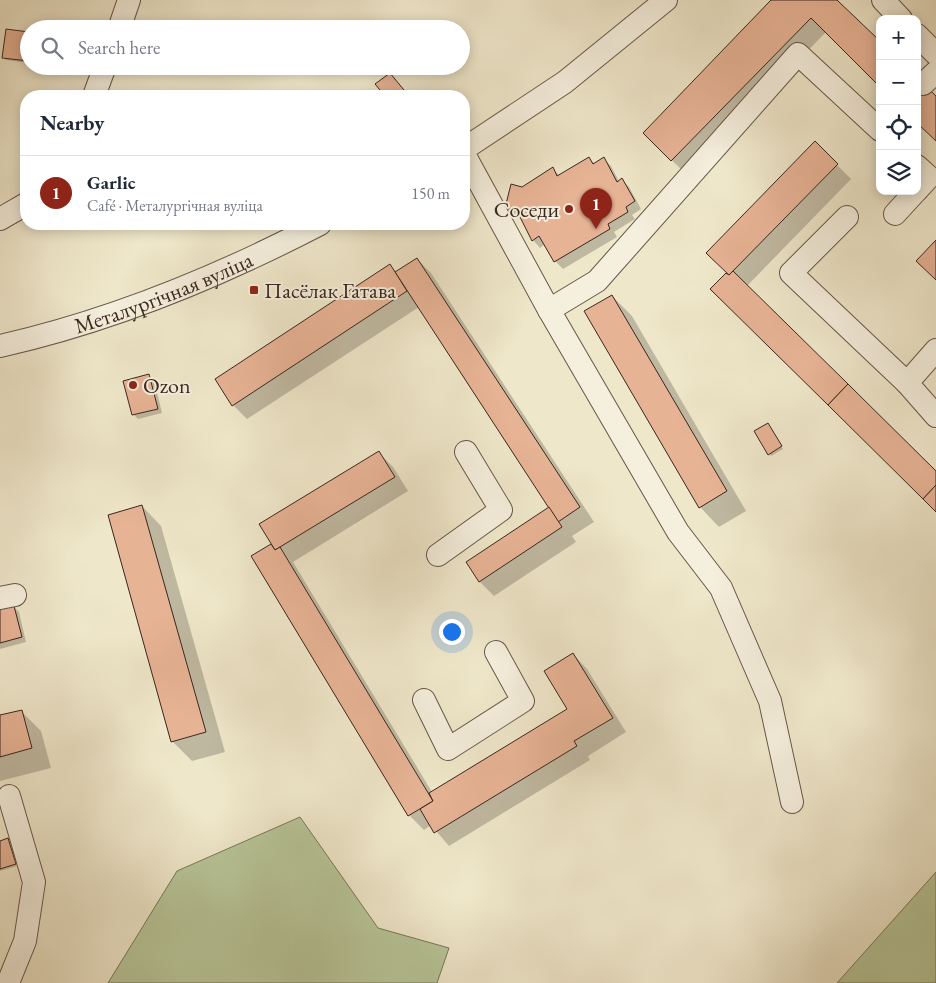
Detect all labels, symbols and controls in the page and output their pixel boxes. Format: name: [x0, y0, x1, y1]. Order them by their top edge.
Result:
map controls: [876, 15, 921, 195]
button: +: [876, 15, 921, 60]
search box: [20, 20, 470, 75]
icon: search: [38, 34, 66, 62]
text: Search here: [78, 35, 160, 60]
button: −: [876, 60, 921, 105]
button: locate: [876, 105, 921, 150]
text: Nearby: [40, 109, 104, 136]
button: layers: [876, 150, 921, 195]
text: Garlic: [87, 170, 136, 195]
text: 1: [52, 183, 60, 204]
text: 150 m: [411, 183, 450, 204]
pin: 1: [580, 188, 612, 229]
text: Café · Металургічная вуліца: [87, 195, 263, 216]
place label: Соседи: [494, 195, 559, 224]
marker: Соседи: [563, 203, 575, 215]
street label: Металургічная вуліца: [71, 245, 258, 341]
place label: Пасёлак Гатава: [264, 276, 396, 305]
marker: Пасёлак Гатава: [248, 284, 260, 296]
place label: Ozon: [143, 371, 191, 400]
marker: Ozon: [127, 379, 139, 391]
your location: [439, 619, 465, 645]

